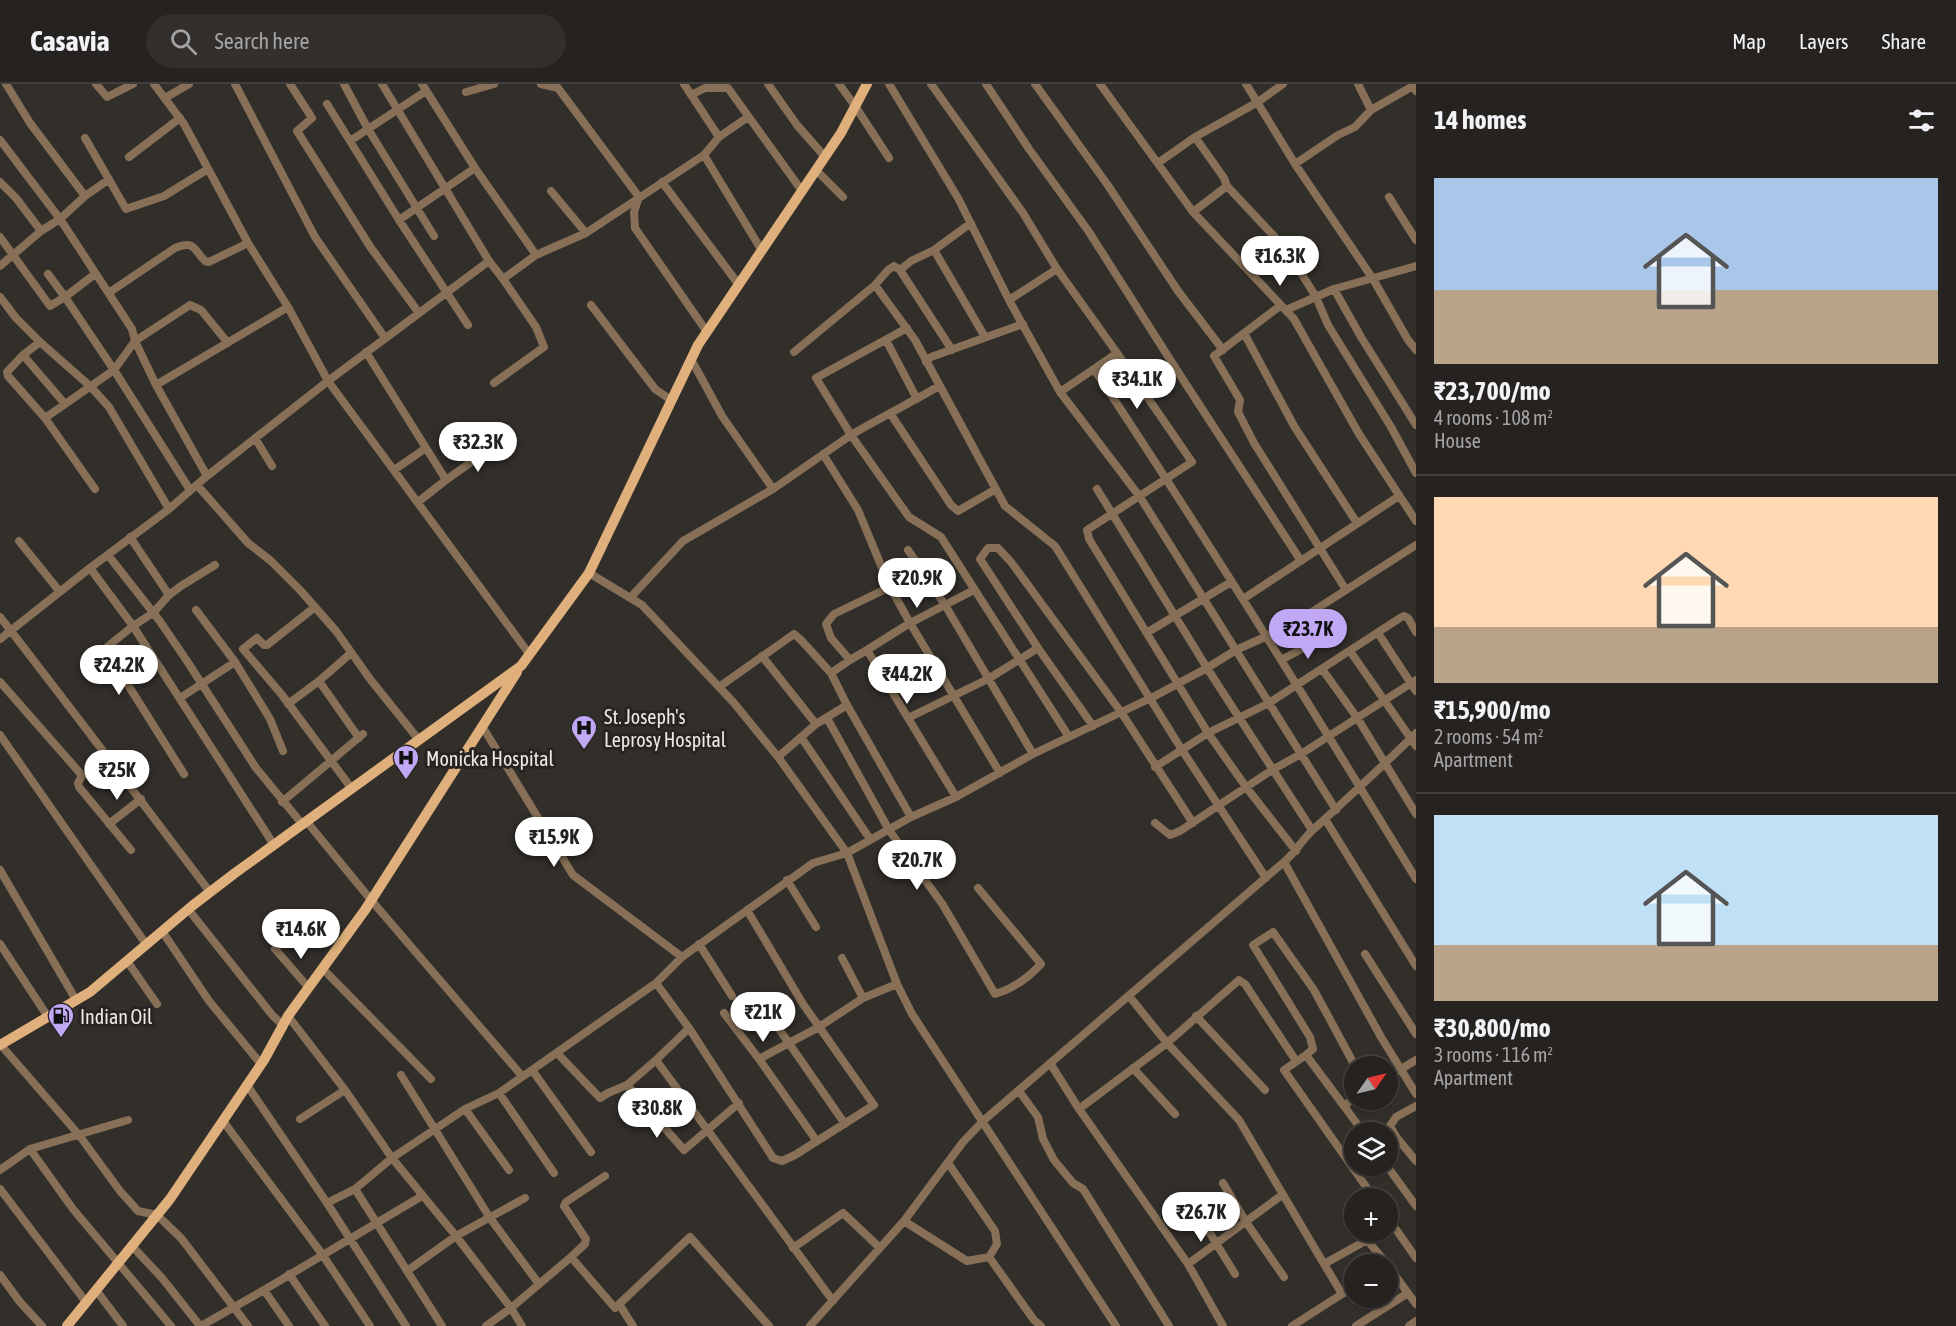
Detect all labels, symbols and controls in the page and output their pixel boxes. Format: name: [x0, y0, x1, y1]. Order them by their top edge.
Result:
search box: [146, 14, 566, 68]
text: Casavia: [30, 25, 110, 57]
icon: search: [167, 25, 200, 58]
text: Search here: [215, 28, 309, 54]
text: Map: [1732, 29, 1766, 53]
text: Layers: [1799, 29, 1849, 53]
text: Share: [1882, 29, 1926, 53]
icon: filters: [1905, 104, 1938, 137]
text: 14 homes: [1434, 105, 1527, 135]
icon: home: [1632, 217, 1740, 325]
pin: ₹16.3K: [1231, 236, 1329, 287]
text: ₹16.3K: [1255, 244, 1305, 267]
pin: ₹34.1K: [1088, 359, 1186, 410]
text: ₹34.1K: [1112, 367, 1162, 390]
text: ₹23,700/mo: [1434, 376, 1551, 406]
text: 4 rooms · 108 m²: [1434, 406, 1553, 429]
pin: ₹32.3K: [429, 422, 527, 473]
text: House: [1434, 429, 1481, 452]
text: ₹32.3K: [453, 430, 503, 453]
icon: home: [1632, 536, 1740, 644]
pin: ₹20.9K: [868, 558, 966, 609]
text: ₹20.9K: [892, 566, 942, 589]
pin: ₹23.7K: [1259, 609, 1357, 660]
text: ₹23.7K: [1283, 617, 1333, 640]
pin: ₹24.2K: [70, 645, 168, 696]
text: ₹24.2K: [94, 653, 144, 676]
pin: ₹44.2K: [858, 654, 956, 705]
text: ₹44.2K: [882, 662, 932, 685]
text: ₹15,900/mo: [1434, 695, 1551, 725]
place label: St. Joseph's Leprosy Hospital: [604, 705, 727, 751]
hospital icon: St. Joseph's Leprosy Hospital: [569, 713, 599, 751]
text: 2 rooms · 54 m²: [1434, 725, 1544, 748]
hospital icon: Monicka Hospital: [391, 743, 421, 781]
place label: Monicka Hospital: [426, 747, 555, 770]
text: Apartment: [1434, 748, 1513, 771]
pin: ₹25K: [81, 750, 153, 801]
text: ₹25K: [98, 758, 136, 781]
pin: ₹15.9K: [505, 817, 603, 868]
text: ₹15.9K: [529, 825, 579, 848]
pin: ₹20.7K: [868, 840, 966, 891]
text: ₹20.7K: [892, 848, 942, 871]
icon: home: [1632, 854, 1740, 962]
pin: ₹14.6K: [252, 909, 350, 960]
text: ₹14.6K: [276, 917, 326, 940]
pin: ₹21K: [727, 992, 799, 1043]
text: ₹21K: [744, 1000, 782, 1023]
fuel station icon: Indian Oil: [46, 1001, 76, 1039]
place label: Indian Oil: [80, 1005, 153, 1028]
text: ₹30,800/mo: [1434, 1013, 1551, 1043]
text: 3 rooms · 116 m²: [1434, 1043, 1553, 1066]
north arrow: [1344, 1056, 1398, 1110]
map controls: [1344, 1056, 1398, 1308]
text: Apartment: [1434, 1066, 1513, 1089]
pin: ₹30.8K: [608, 1088, 706, 1139]
text: ₹30.8K: [632, 1096, 682, 1119]
button: layers: [1344, 1122, 1398, 1176]
button: +: [1344, 1188, 1398, 1242]
pin: ₹26.7K: [1152, 1192, 1250, 1243]
text: ₹26.7K: [1176, 1200, 1226, 1223]
button: −: [1344, 1254, 1398, 1308]

